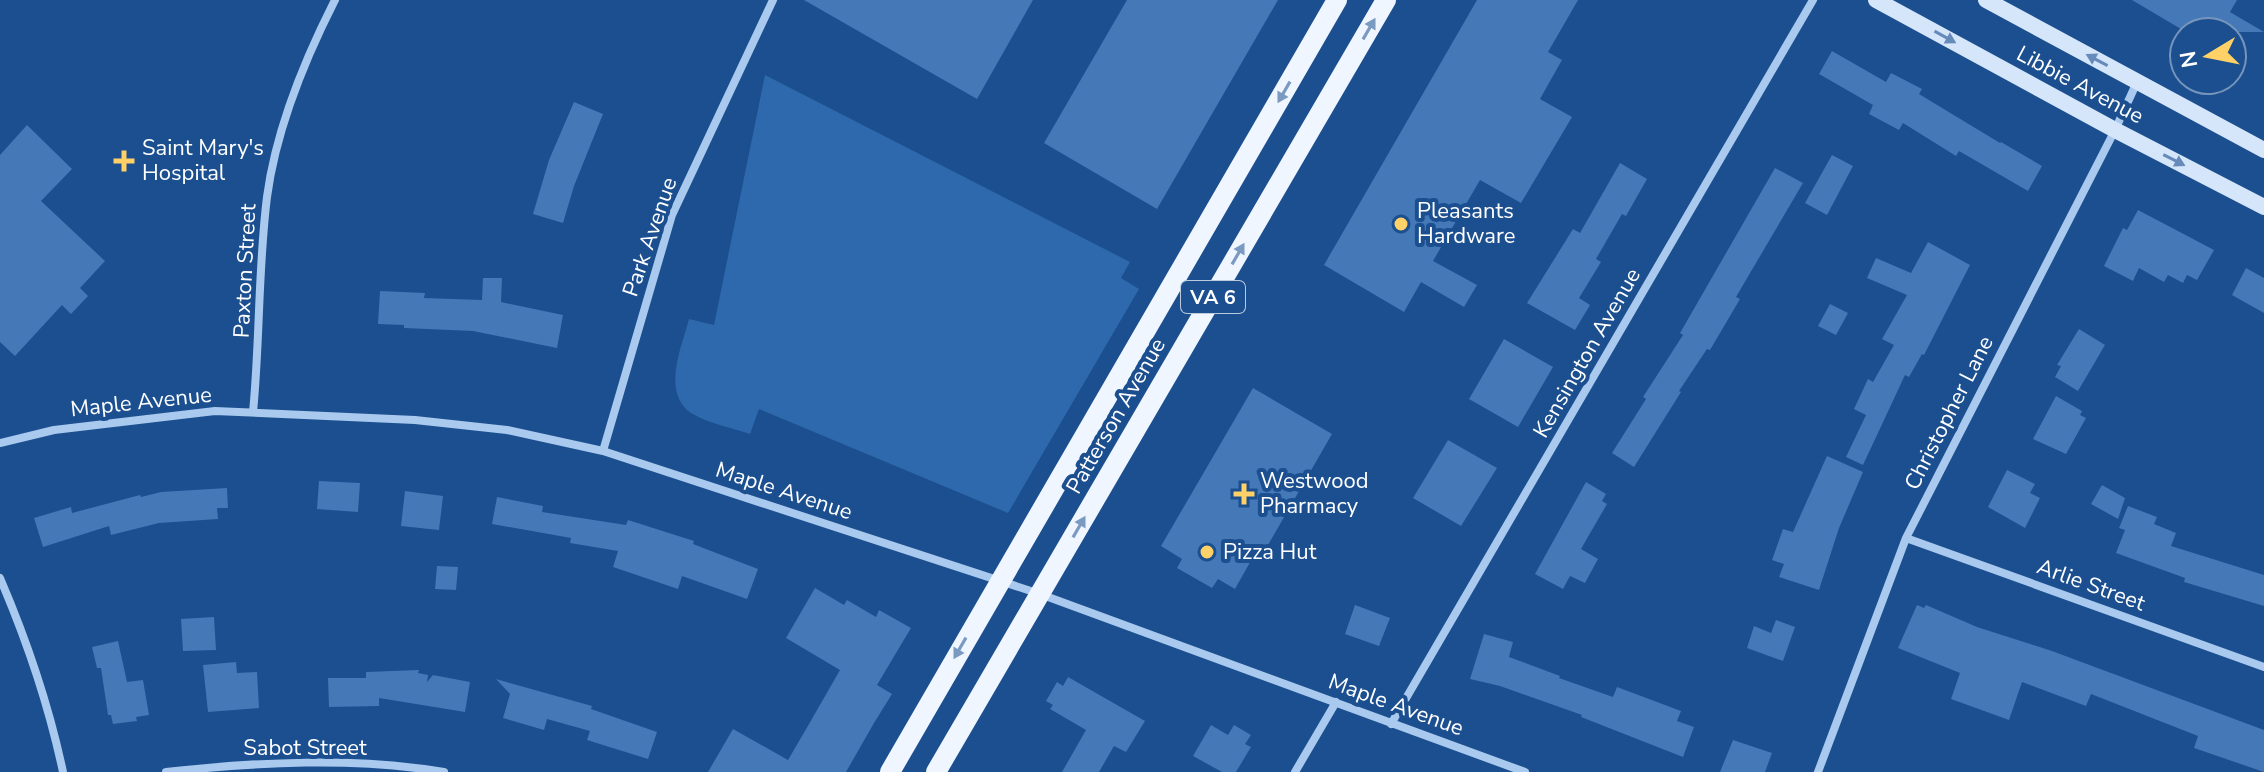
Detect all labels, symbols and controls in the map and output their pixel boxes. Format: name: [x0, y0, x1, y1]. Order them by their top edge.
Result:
north arrow: [2168, 16, 2248, 96]
one-way arrow: [1362, 18, 1376, 40]
one-way arrow: [1934, 30, 1956, 44]
street label: Libbie Avenue: [2011, 39, 2149, 131]
text: N: [2173, 49, 2205, 70]
one-way arrow: [2085, 53, 2108, 66]
one-way arrow: [1277, 81, 1291, 103]
place label: Saint Mary's Hospital: [142, 133, 264, 188]
marker: Saint Mary's Hospital: [113, 150, 135, 172]
one-way arrow: [2163, 153, 2185, 167]
street label: Park Avenue: [616, 173, 684, 301]
place label: Pleasants Hardware: [1417, 196, 1515, 251]
street label: Paxton Street: [226, 203, 264, 339]
marker: Pleasants Hardware: [1392, 215, 1410, 233]
one-way arrow: [1231, 243, 1245, 265]
street label: Kensington Avenue: [1526, 263, 1648, 443]
road number: VA 6: [1181, 281, 1245, 313]
street label: Christopher Lane: [1897, 331, 2001, 495]
street label: Patterson Avenue: [1059, 333, 1173, 499]
street label: Maple Avenue: [69, 380, 213, 424]
street label: Maple Avenue: [712, 455, 856, 527]
place label: Westwood Pharmacy: [1260, 466, 1369, 521]
marker: Westwood Pharmacy: [1235, 485, 1253, 503]
one-way arrow: [1072, 516, 1086, 538]
place label: Pizza Hut: [1223, 537, 1317, 567]
marker: Pizza Hut: [1198, 543, 1216, 561]
street label: Arlie Street: [2033, 552, 2149, 619]
one-way arrow: [953, 637, 967, 659]
street label: Maple Avenue: [1324, 667, 1468, 743]
street label: Sabot Street: [243, 733, 367, 763]

